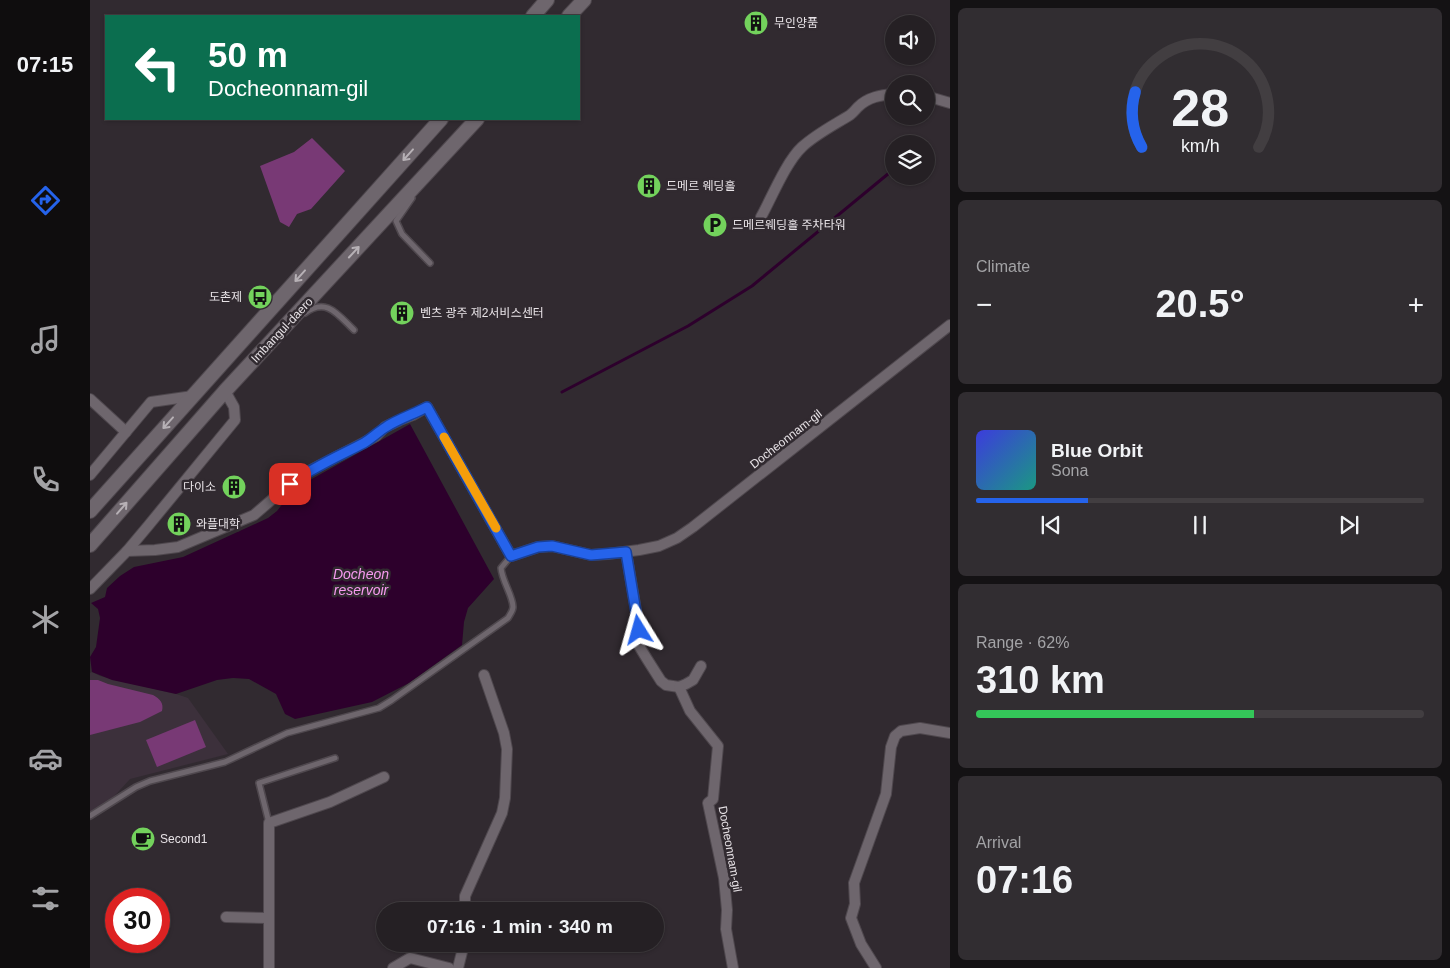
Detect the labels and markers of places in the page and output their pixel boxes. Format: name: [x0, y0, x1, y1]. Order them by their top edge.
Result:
building icon: 무인양품: [743, 10, 769, 36]
place label: 무인양품: [774, 16, 818, 30]
building icon: 드메르 웨딩홀: [636, 173, 662, 199]
place label: 드메르 웨딩홀: [666, 179, 736, 193]
parking icon: 드메르웨딩홀 주차타워: [702, 212, 728, 238]
place label: 드메르웨딩홀 주차타워: [732, 218, 846, 232]
bus stop icon: 도촌제: [247, 284, 273, 310]
place label: 도촌제: [209, 290, 242, 304]
building icon: 벤츠 광주 제2서비스센터: [389, 300, 415, 326]
place label: 벤츠 광주 제2서비스센터: [420, 306, 544, 320]
pin: [269, 463, 311, 505]
building icon: 다이소: [221, 474, 247, 500]
place label: 다이소: [183, 480, 216, 494]
building icon: 와플대학: [166, 511, 192, 537]
place label: 와플대학: [196, 517, 240, 531]
cafe icon: Second1: [130, 826, 156, 852]
place label: Second1: [160, 832, 208, 846]

